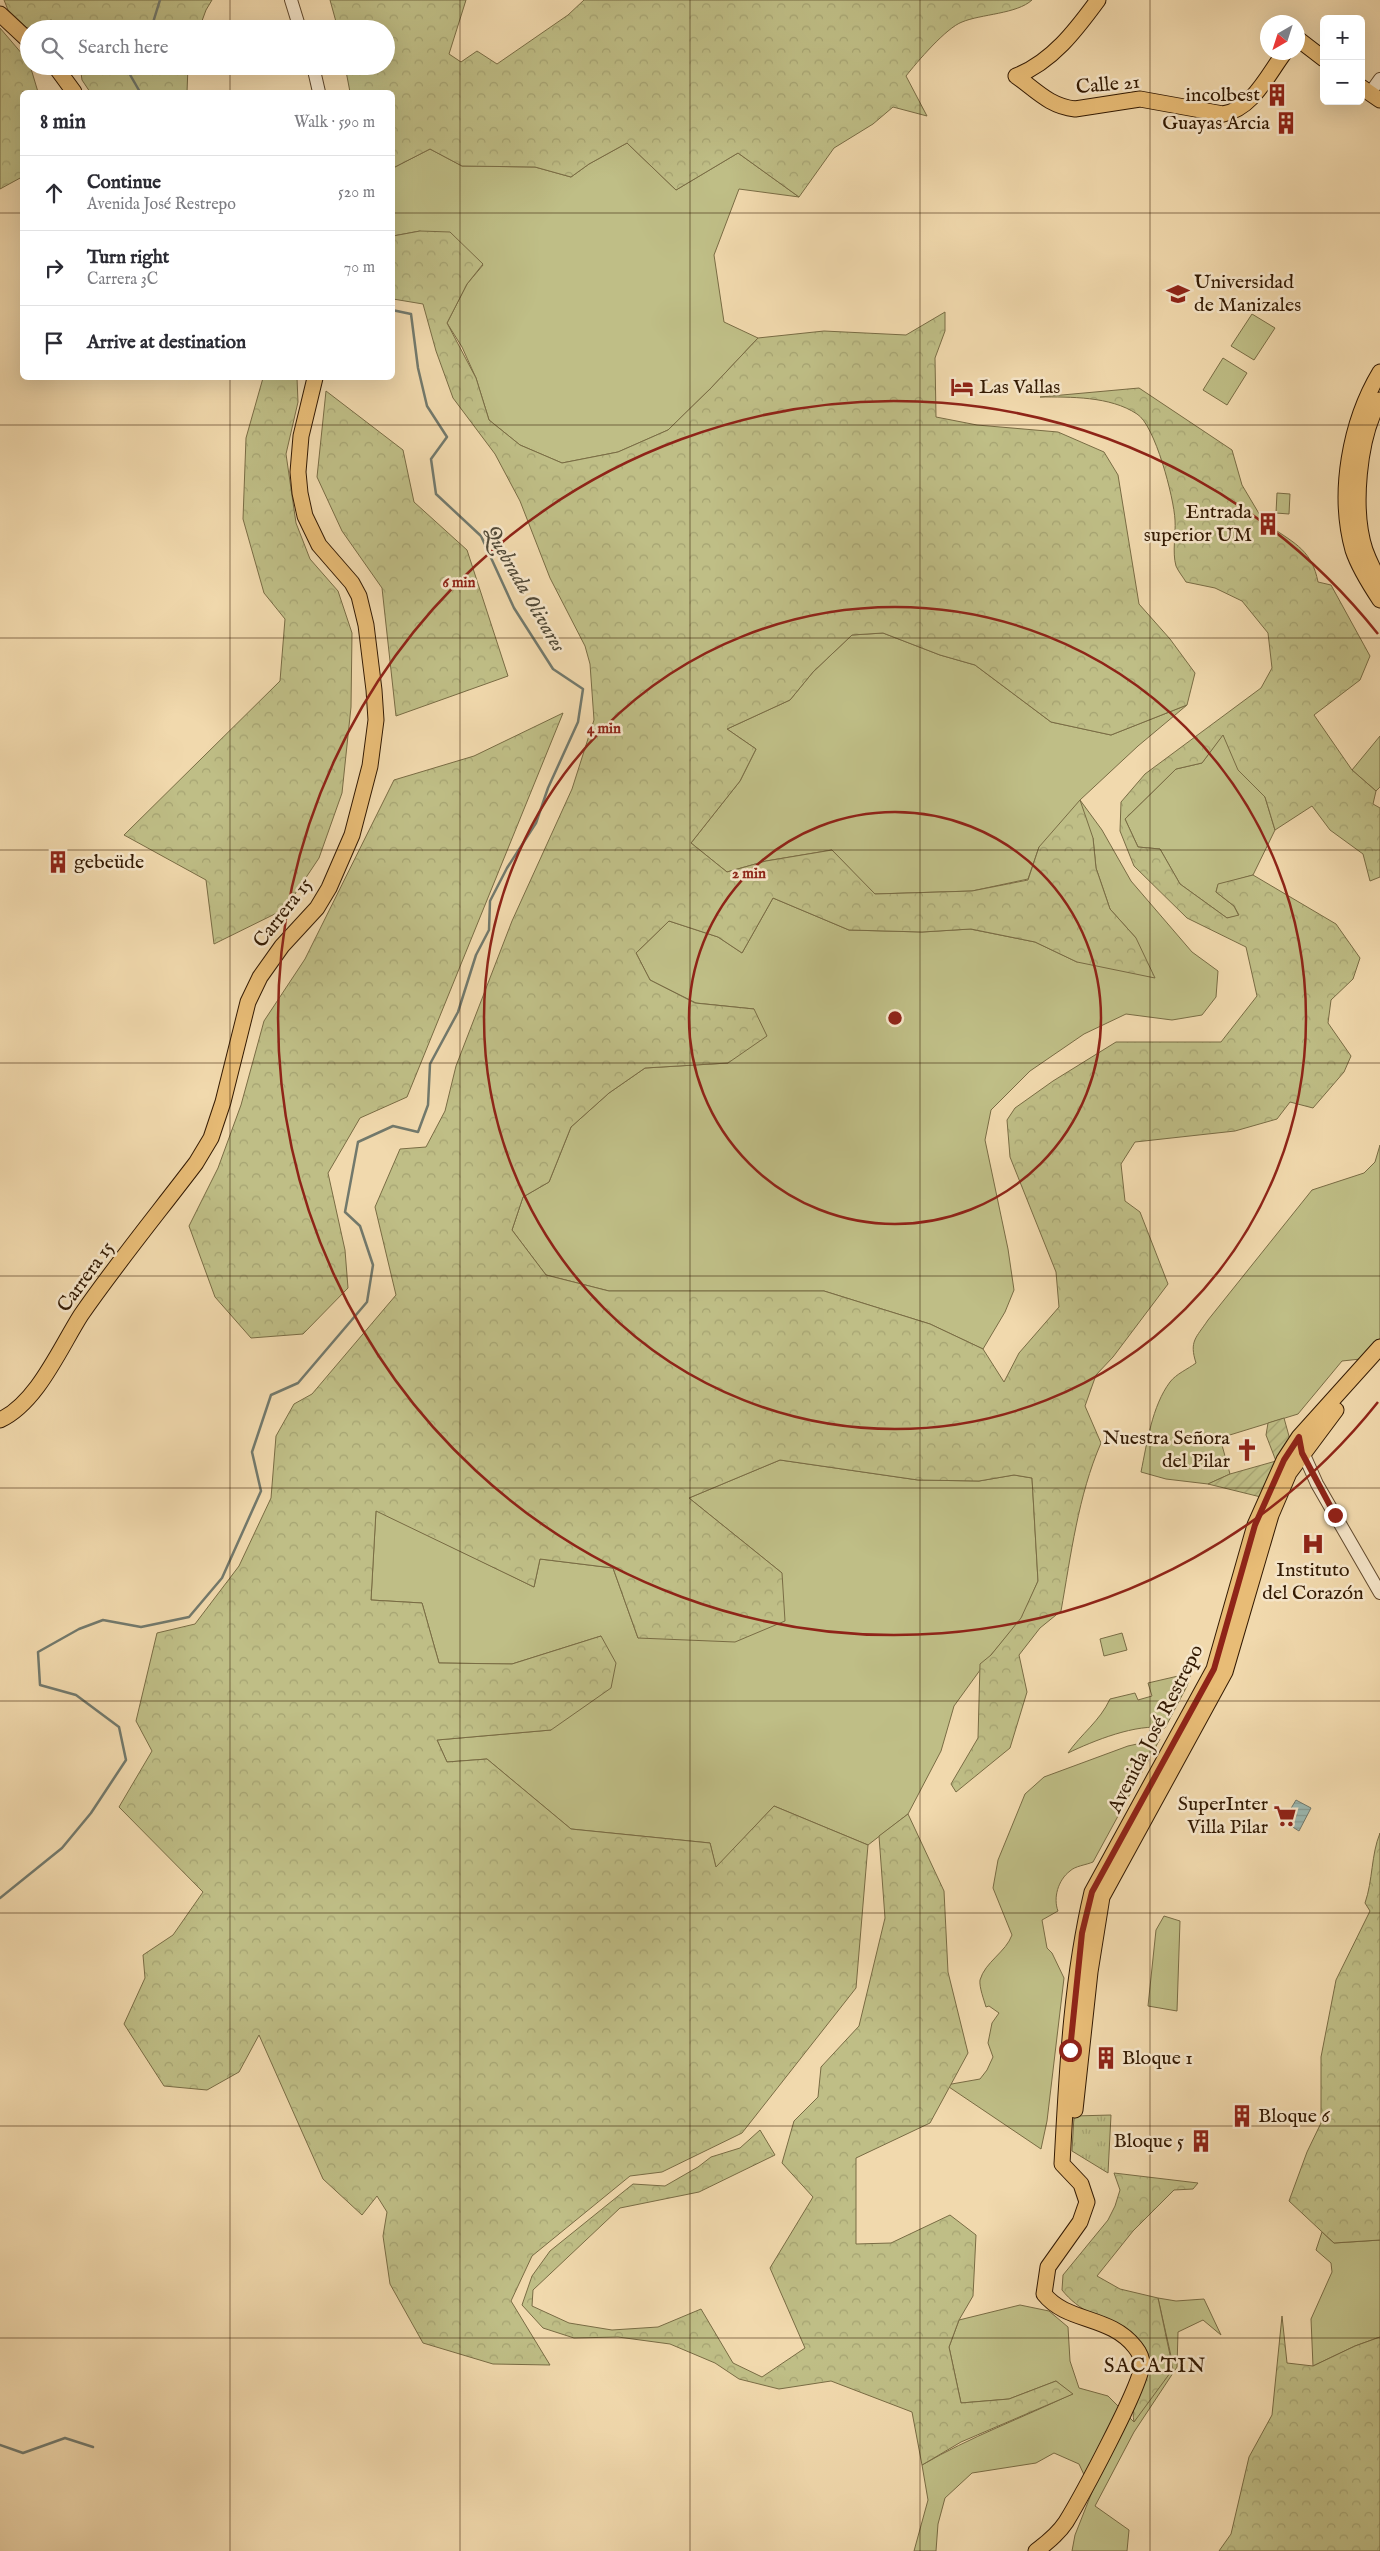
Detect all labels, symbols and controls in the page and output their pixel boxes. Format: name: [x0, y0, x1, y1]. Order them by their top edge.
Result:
north arrow: [1260, 15, 1305, 60]
map controls: [1320, 15, 1365, 105]
button: +: [1320, 15, 1365, 60]
search box: [20, 20, 395, 75]
icon: search: [38, 34, 66, 62]
text: Search here: [78, 36, 169, 60]
button: −: [1320, 60, 1365, 105]
street label: Calle 21: [1075, 70, 1141, 100]
building icon: incolbest: [1264, 82, 1290, 108]
place label: incolbest: [1185, 83, 1260, 108]
text: 8 min: [40, 109, 86, 136]
building icon: Guayas Arcia: [1273, 110, 1299, 136]
place label: Guayas Arcia: [1162, 111, 1270, 136]
text: Walk · 590 m: [294, 113, 375, 133]
text: Continue: [87, 171, 161, 195]
icon: ahead: [40, 179, 68, 207]
text: 520 m: [338, 183, 375, 203]
text: Avenida José Restrepo: [87, 195, 236, 215]
text: Turn right: [87, 246, 169, 270]
icon: right: [40, 254, 68, 282]
text: 70 m: [344, 258, 375, 278]
text: Carrera 3C: [87, 270, 158, 290]
place label: Universidad de Manizales: [1194, 270, 1301, 318]
school or university icon: Universidad de Manizales: [1165, 281, 1191, 307]
icon: arrive: [40, 329, 68, 357]
text: Arrive at destination: [87, 331, 246, 355]
hotel icon: Las Vallas: [949, 374, 975, 400]
place label: Las Vallas: [979, 375, 1060, 400]
place label: Entrada superior UM: [1144, 500, 1252, 548]
building icon: Entrada superior UM: [1255, 511, 1281, 537]
water label: Quebrada Olivares: [477, 521, 572, 658]
text: 6 min: [442, 573, 476, 592]
text: 4 min: [587, 719, 621, 738]
building icon: gebeüde: [45, 849, 71, 875]
place label: gebeüde: [74, 850, 144, 875]
text: 2 min: [732, 864, 766, 883]
street label: Carrera 15: [248, 873, 318, 953]
centre of rings: [886, 1009, 904, 1027]
street label: Carrera 15: [52, 1237, 120, 1317]
place label: Nuestra Señora del Pilar: [1103, 1426, 1231, 1474]
church icon: Nuestra Señora del Pilar: [1234, 1437, 1260, 1463]
route end: [1324, 1504, 1347, 1527]
hospital icon: Instituto del Corazón: [1300, 1531, 1326, 1557]
place label: Instituto del Corazón: [1262, 1558, 1364, 1606]
street label: Avenida José Restrepo: [1102, 1640, 1209, 1818]
place label: SuperInter Villa Pilar: [1178, 1792, 1269, 1840]
supermarket icon: SuperInter Villa Pilar: [1272, 1803, 1298, 1829]
route start: [1059, 2039, 1082, 2062]
building icon: Bloque 1: [1093, 2045, 1119, 2071]
place label: Bloque 1: [1122, 2046, 1193, 2071]
building icon: Bloque 6: [1229, 2103, 1255, 2129]
place label: Bloque 6: [1258, 2104, 1330, 2129]
building icon: Bloque 5: [1188, 2128, 1214, 2154]
place label: Bloque 5: [1114, 2129, 1184, 2154]
district label: SACATIN: [1104, 2353, 1206, 2380]

